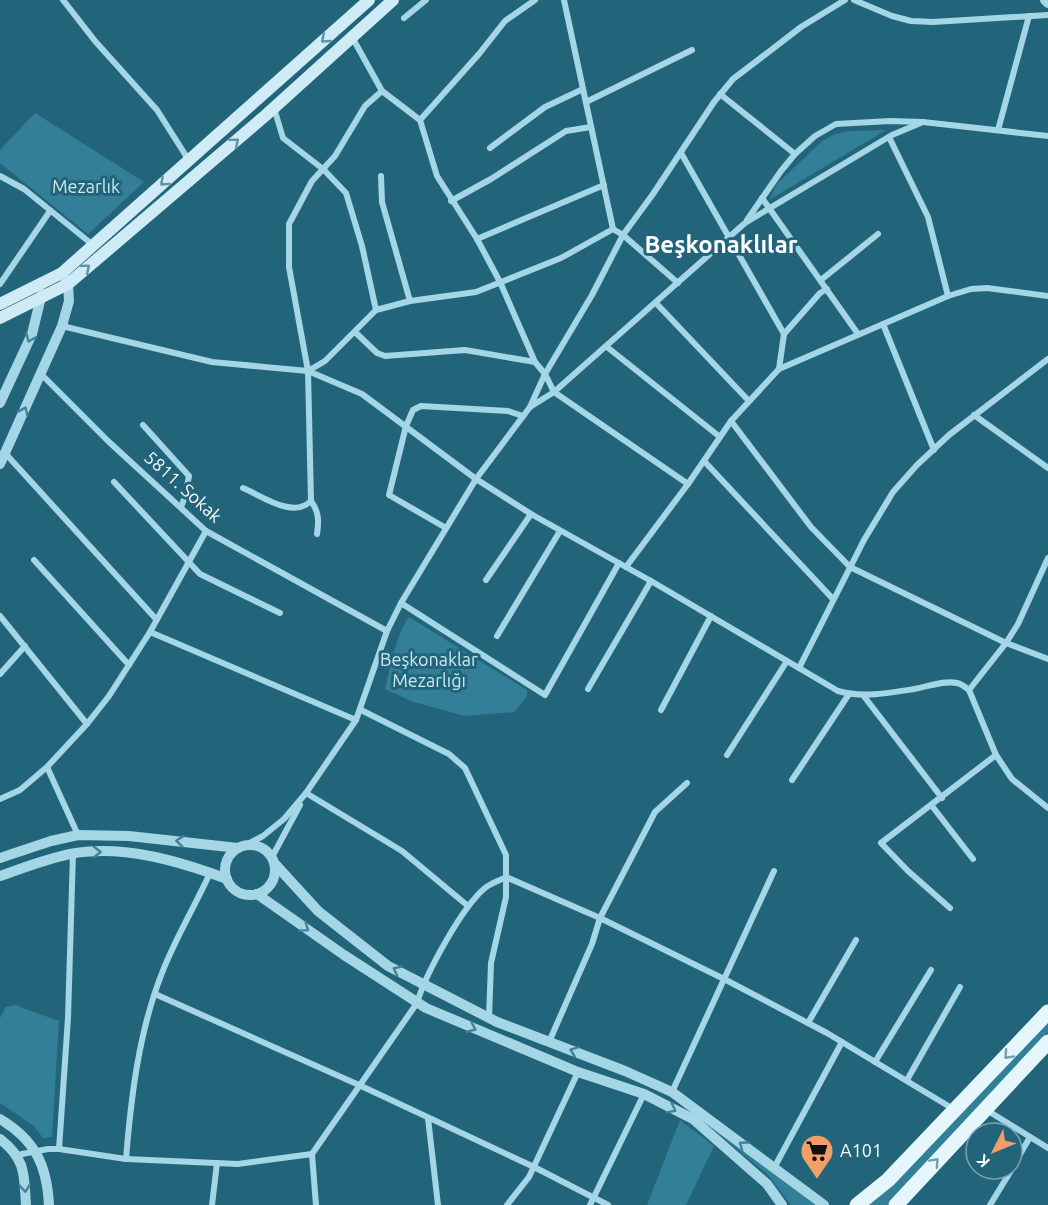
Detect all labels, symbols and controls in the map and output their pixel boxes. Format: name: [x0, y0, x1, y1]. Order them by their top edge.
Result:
one-way arrow: [322, 32, 332, 43]
one-way arrow: [228, 138, 239, 149]
one-way arrow: [160, 175, 170, 186]
park label: Mezarlık: [52, 176, 120, 196]
district label: Beşkonaklılar: [644, 231, 798, 258]
one-way arrow: [79, 264, 90, 275]
one-way arrow: [25, 331, 37, 342]
one-way arrow: [17, 406, 29, 417]
street label: 5811. Sokak: [141, 447, 226, 526]
park label: Beşkonaklar Mezarlığı: [380, 649, 478, 690]
one-way arrow: [176, 835, 185, 848]
one-way arrow: [92, 846, 101, 858]
one-way arrow: [298, 921, 309, 932]
one-way arrow: [392, 966, 403, 978]
one-way arrow: [465, 1021, 476, 1033]
one-way arrow: [569, 1046, 580, 1059]
one-way arrow: [1004, 1049, 1015, 1059]
one-way arrow: [666, 1101, 677, 1113]
north arrow: [964, 1121, 1024, 1181]
supermarket icon: A101: [799, 1133, 835, 1180]
place label: A101: [840, 1140, 882, 1160]
one-way arrow: [739, 1141, 750, 1152]
text: K: [973, 1151, 993, 1171]
one-way arrow: [928, 1158, 939, 1168]
one-way arrow: [18, 1184, 31, 1193]

